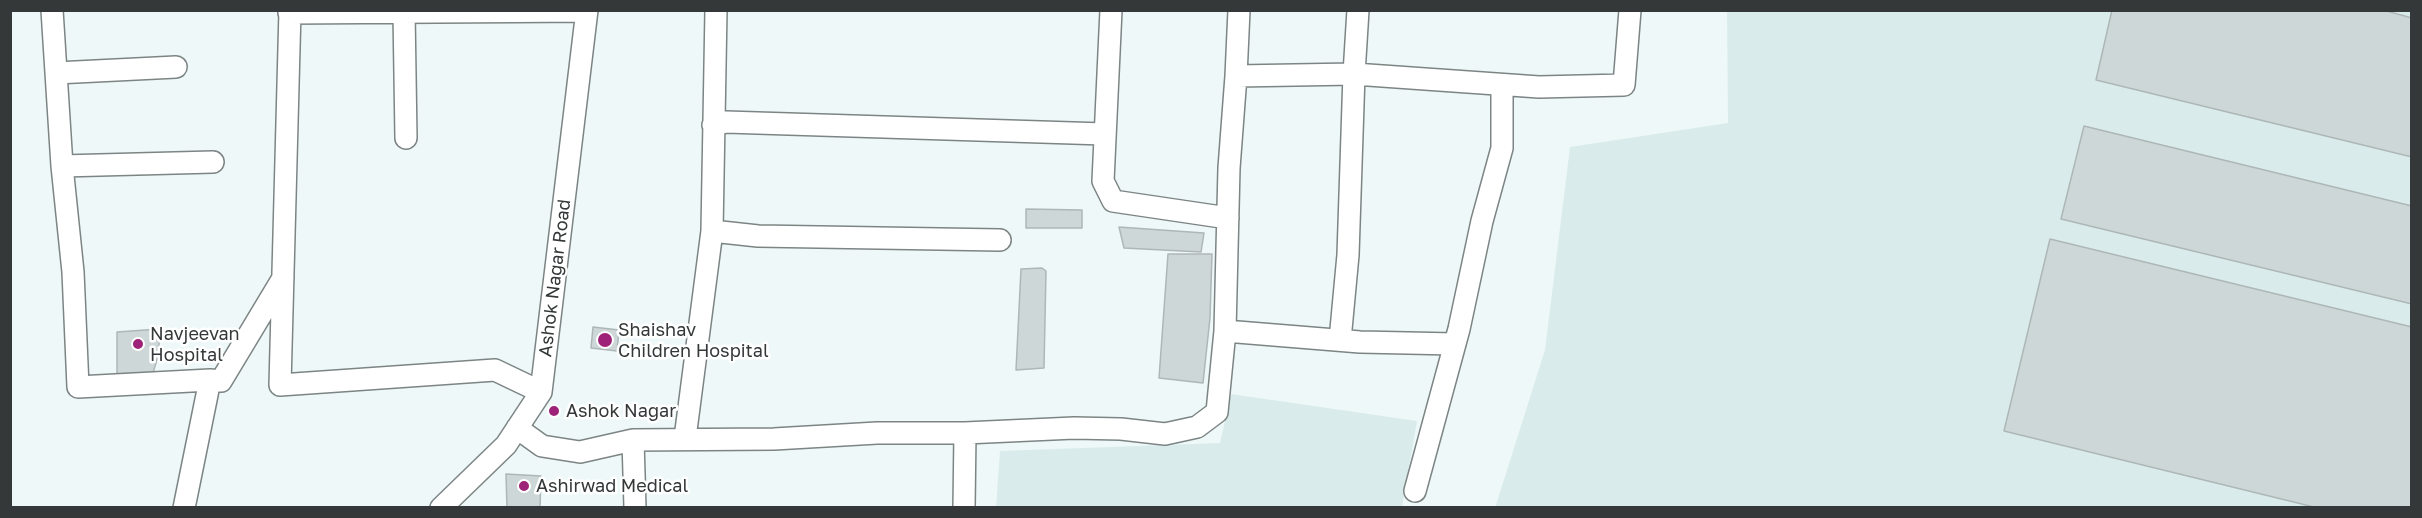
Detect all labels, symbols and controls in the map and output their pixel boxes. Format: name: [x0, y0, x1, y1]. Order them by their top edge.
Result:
street label: Ashok Nagar Road: [535, 198, 575, 358]
place label: Shaishav Children Hospital: [618, 319, 769, 362]
place label: Navjeevan Hospital: [150, 323, 240, 366]
marker: Shaishav Children Hospital: [596, 331, 614, 349]
marker: Navjeevan Hospital: [131, 337, 145, 351]
place label: Ashok Nagar: [566, 400, 676, 422]
marker: Ashok Nagar: [547, 404, 561, 418]
place label: Ashirwad Medical: [536, 475, 688, 497]
marker: Ashirwad Medical: [517, 479, 531, 493]

